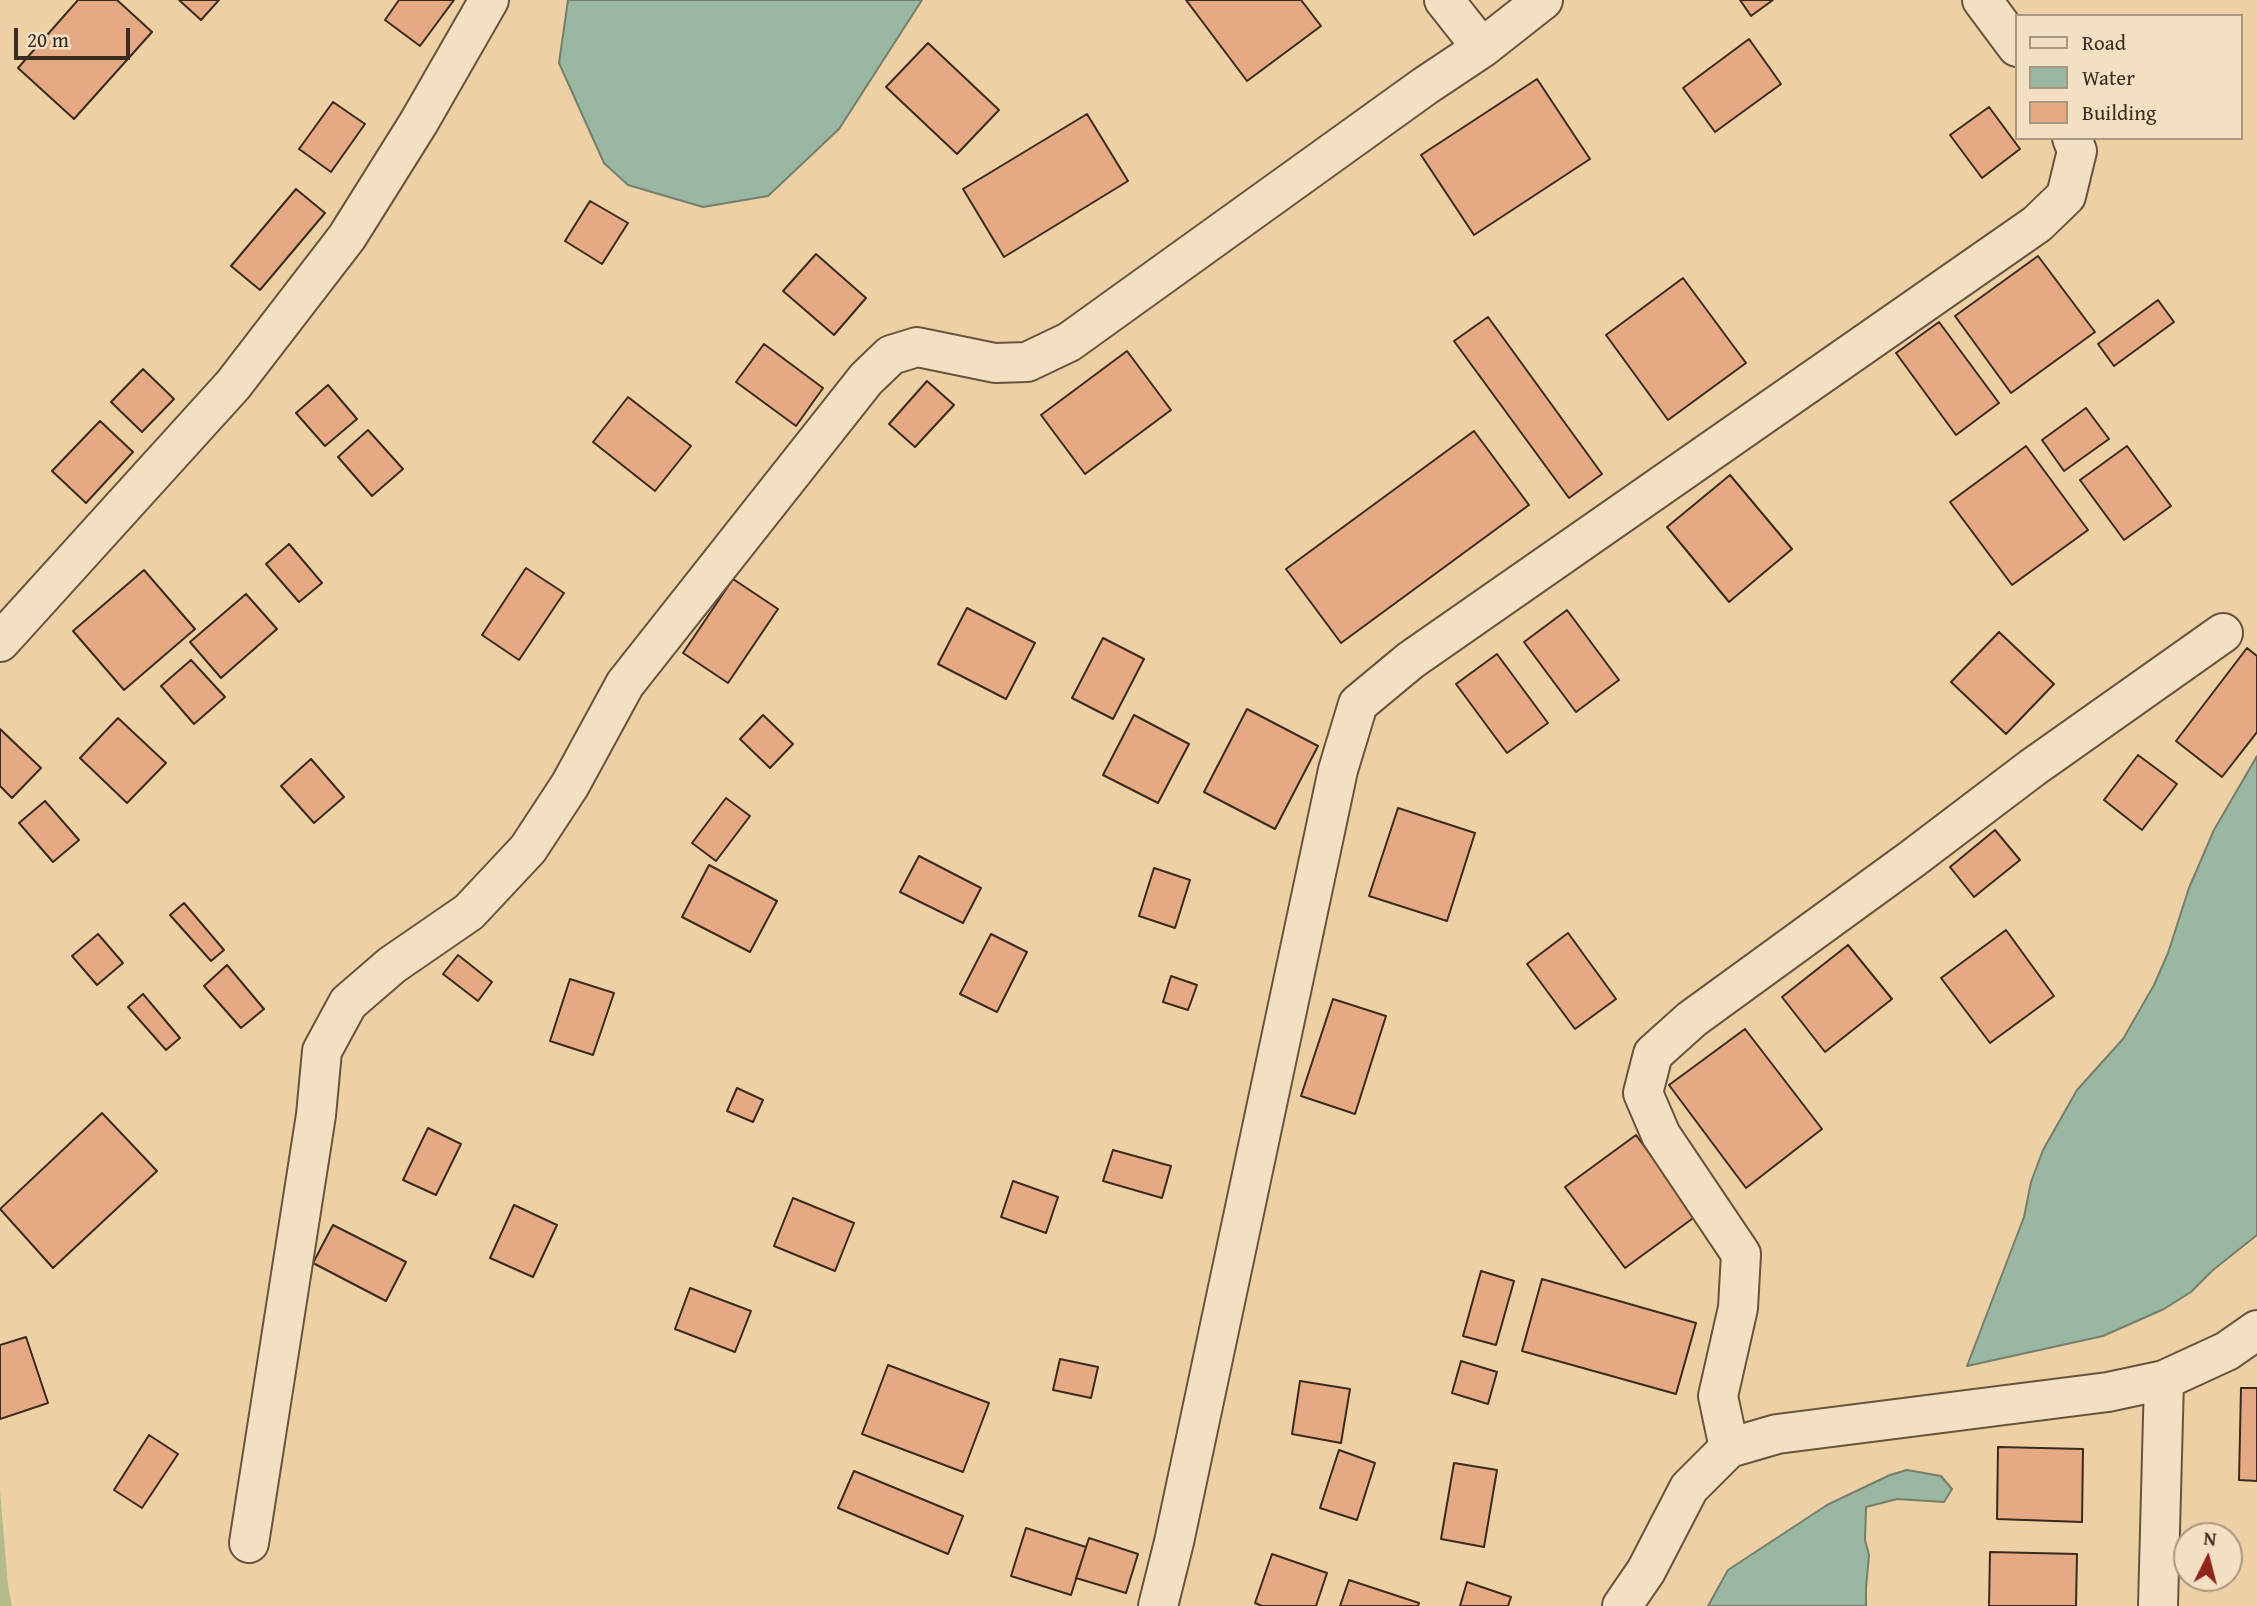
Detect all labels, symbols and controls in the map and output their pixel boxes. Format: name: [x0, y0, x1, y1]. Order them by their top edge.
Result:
scale bar: [18, 14, 133, 58]
legend: [2016, 14, 2243, 140]
text: 20 m: [27, 24, 69, 55]
text: Road: [2082, 27, 2126, 58]
text: Water: [2082, 62, 2135, 93]
text: Building: [2082, 97, 2156, 128]
north arrow: [2173, 1522, 2243, 1592]
text: N: [2202, 1524, 2218, 1553]

